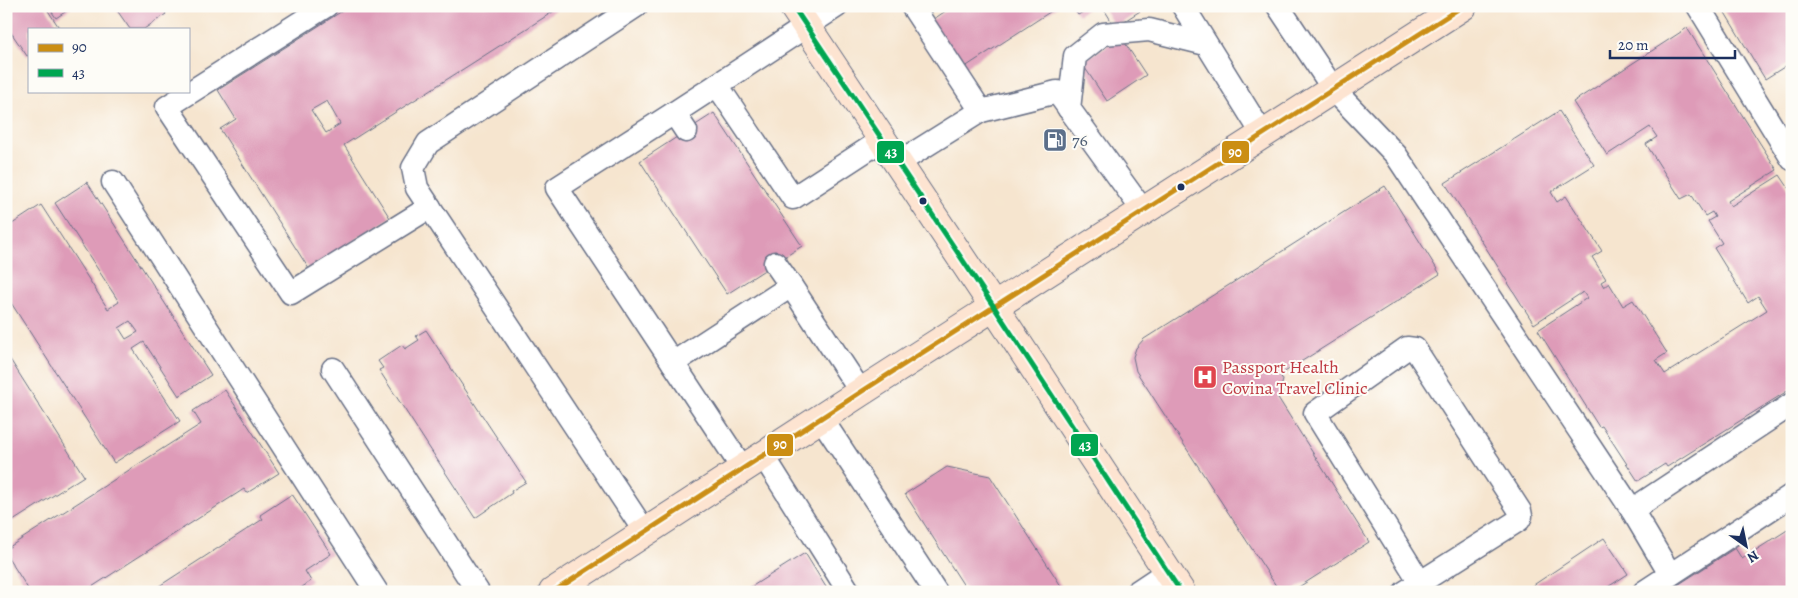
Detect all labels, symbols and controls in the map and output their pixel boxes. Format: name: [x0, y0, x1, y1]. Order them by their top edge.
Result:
legend: [28, 28, 190, 92]
scale bar: [1610, 28, 1736, 60]
text: 20 m: [1618, 35, 1649, 55]
text: 90: [72, 37, 87, 57]
text: 43: [72, 63, 85, 83]
fuel station icon: 76: [1042, 127, 1068, 153]
place label: 76: [1072, 128, 1088, 152]
line badge: 43: [876, 140, 905, 164]
line badge: 90: [1221, 140, 1250, 164]
text: 43: [885, 143, 897, 162]
text: 90: [1228, 143, 1242, 162]
unlabelled marker: [1176, 182, 1186, 192]
unlabelled marker: [918, 196, 928, 206]
place label: Passport Health Covina Travel Clinic: [1222, 355, 1368, 400]
hospital icon: Passport Health Covina Travel Clinic: [1192, 364, 1218, 390]
line badge: 90: [766, 433, 794, 457]
line badge: 43: [1070, 433, 1099, 457]
text: 90: [773, 435, 787, 454]
text: 43: [1079, 436, 1091, 455]
north arrow: [1720, 520, 1770, 570]
text: N: [1743, 546, 1762, 567]

